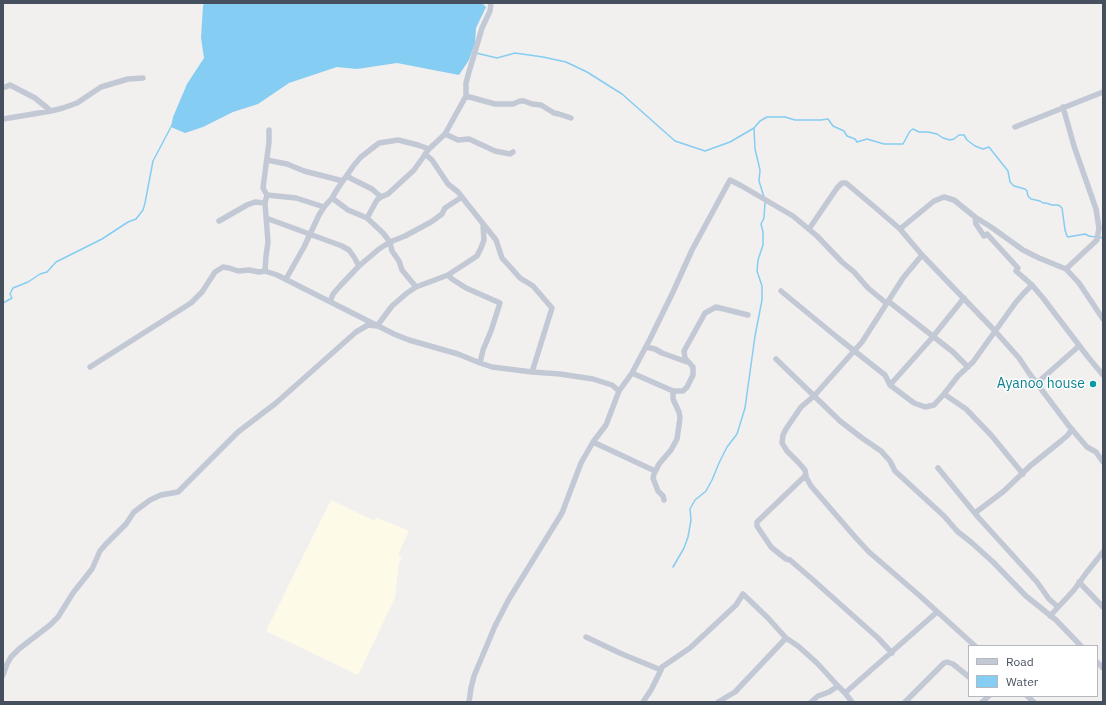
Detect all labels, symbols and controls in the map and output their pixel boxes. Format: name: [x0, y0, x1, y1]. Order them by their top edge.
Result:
place label: Ayanoo house: [997, 376, 1085, 392]
marker: Ayanoo house: [1088, 379, 1098, 389]
legend: [968, 645, 1098, 697]
text: Road: [1006, 654, 1034, 669]
text: Water: [1006, 674, 1038, 689]

